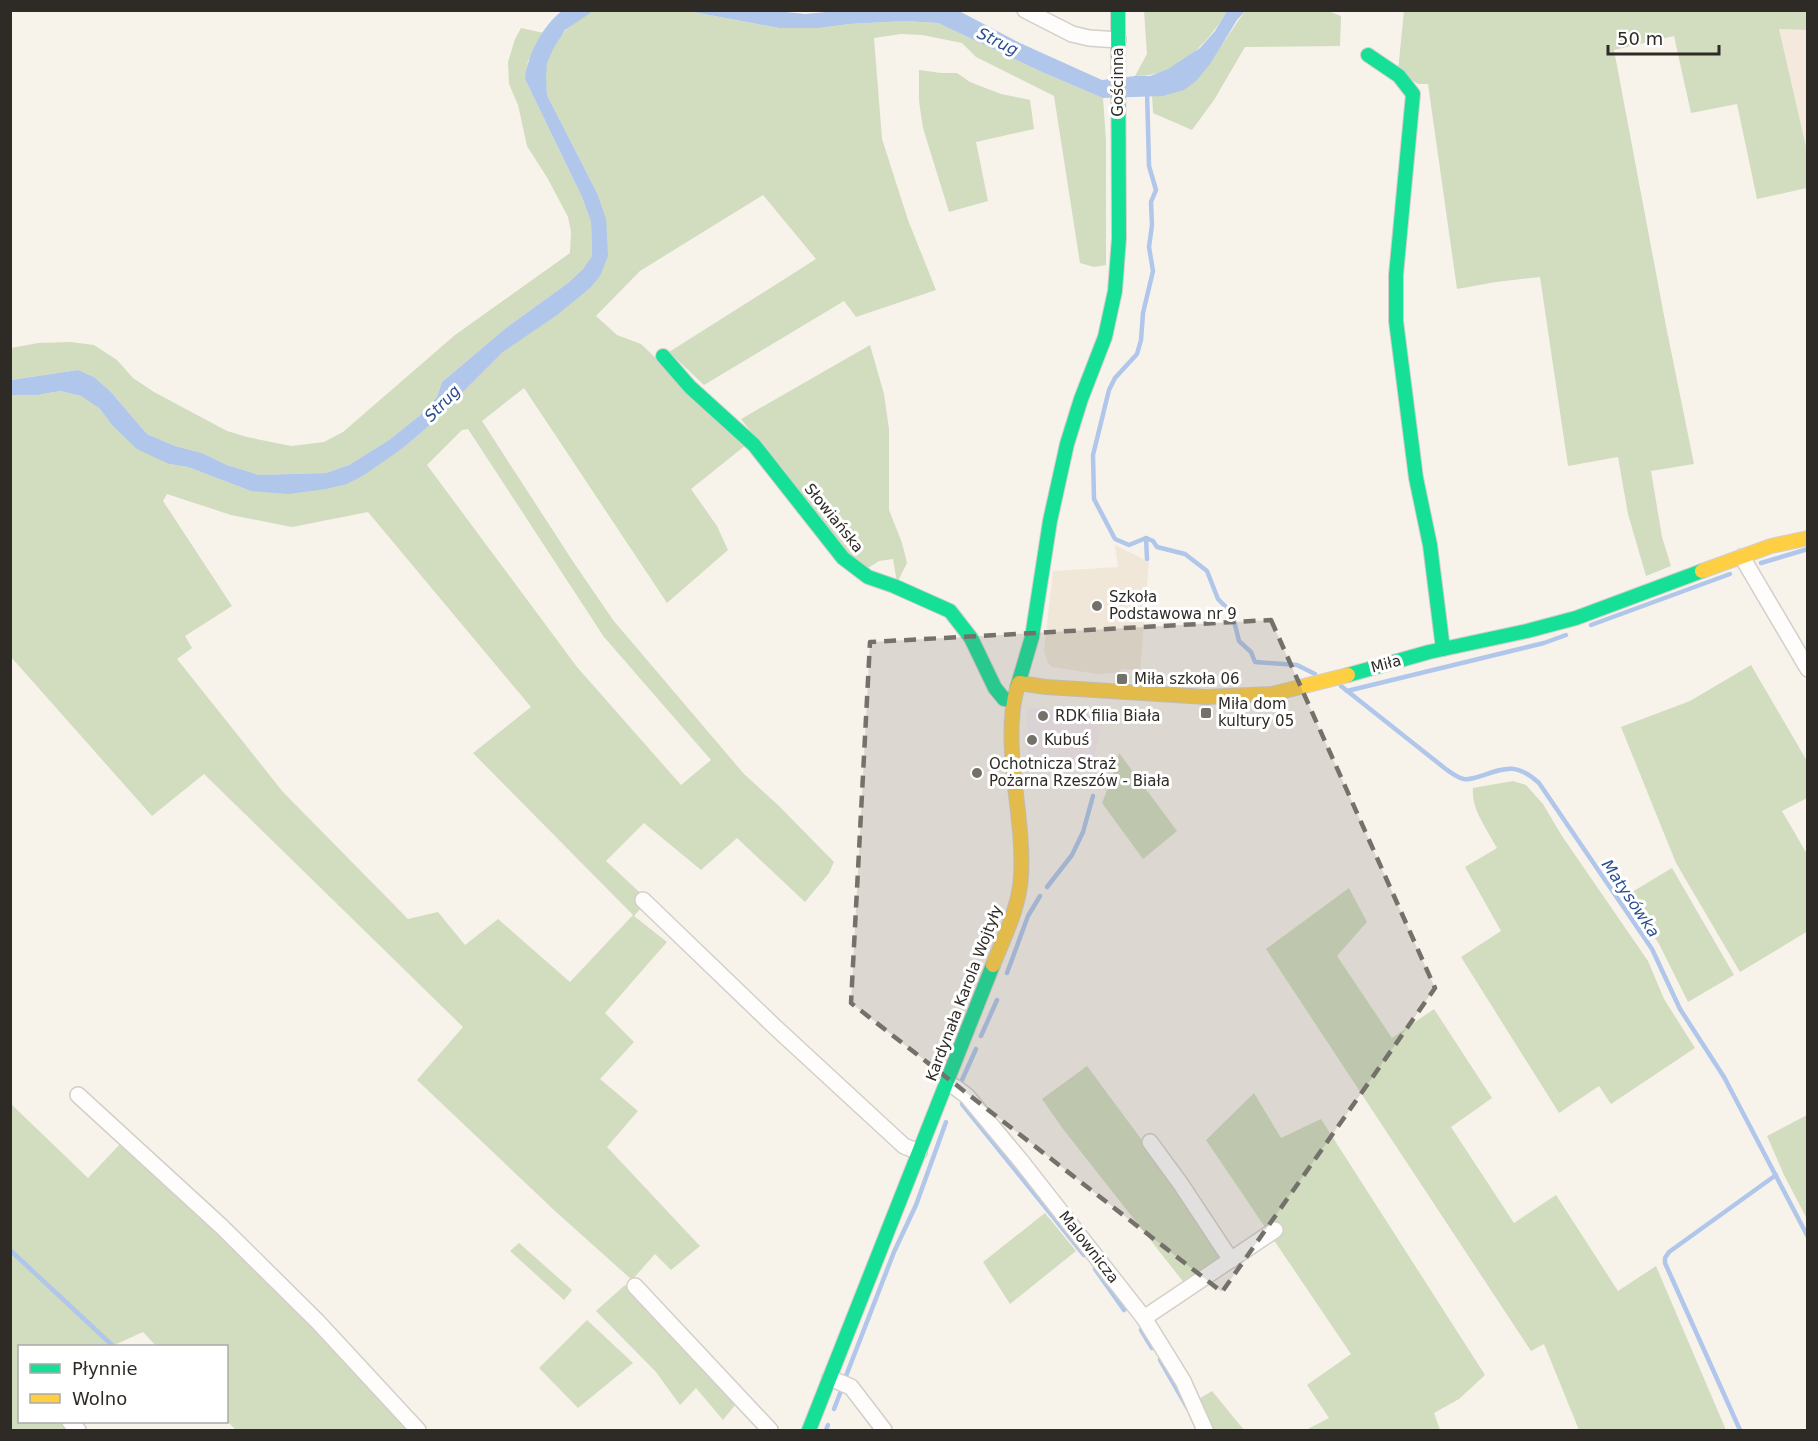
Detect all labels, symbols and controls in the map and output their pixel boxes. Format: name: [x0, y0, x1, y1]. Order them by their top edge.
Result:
scale bar: [1608, 18, 1719, 56]
water label: Strug: [974, 23, 1021, 59]
text: 50 m: [1617, 28, 1663, 49]
street label: Gościnna: [1109, 47, 1127, 117]
water label: Strug: [420, 381, 464, 426]
street label: Słowiańska: [801, 480, 867, 556]
place label: Szkoła Podstawowa nr 9: [1109, 588, 1237, 623]
marker: Szkoła Podstawowa nr 9: [1090, 599, 1104, 613]
street label: Miła: [1369, 651, 1403, 677]
place label: Miła szkoła 06: [1134, 670, 1240, 688]
marker: Miła szkoła 06: [1115, 672, 1129, 686]
place label: Miła dom kultury 05: [1218, 695, 1294, 730]
marker: Miła dom kultury 05: [1199, 706, 1213, 720]
place label: RDK filia Biała: [1055, 707, 1160, 725]
marker: RDK filia Biała: [1036, 709, 1050, 723]
place label: Kubuś: [1044, 731, 1090, 749]
marker: Kubuś: [1025, 733, 1039, 747]
place label: Ochotnicza Straż Pożarna Rzeszów - Biała: [989, 755, 1170, 790]
marker: Ochotnicza Straż Pożarna Rzeszów - Biała: [970, 766, 984, 780]
water label: Matysówka: [1598, 856, 1664, 941]
street label: Kardynała Karola Wojtyły: [922, 902, 1006, 1084]
street label: Malownicza: [1055, 1207, 1123, 1287]
legend: [18, 1345, 228, 1423]
text: Płynnie: [72, 1358, 138, 1379]
text: Wolno: [72, 1388, 127, 1409]

